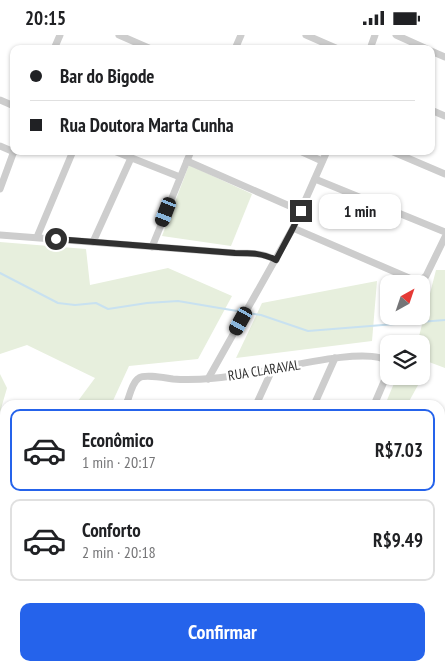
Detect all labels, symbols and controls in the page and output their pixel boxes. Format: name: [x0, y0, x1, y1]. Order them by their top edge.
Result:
text: 20:15: [25, 6, 66, 30]
text: Bar do Bigode: [60, 64, 154, 88]
text: Rua Doutora Marta Cunha: [60, 113, 234, 137]
callout: 1 min: [318, 193, 401, 229]
car: [153, 195, 178, 229]
route end: [290, 200, 312, 222]
text: 1 min: [344, 201, 376, 221]
route start: [45, 228, 67, 250]
north arrow: [380, 275, 430, 325]
map controls: [380, 275, 430, 385]
car: [227, 304, 254, 338]
button: layers: [380, 335, 430, 385]
street label: RUA CLARAVAL: [227, 355, 302, 385]
icon: car: [22, 428, 67, 473]
text: Econômico: [82, 428, 154, 452]
text: R$7.03: [375, 438, 423, 462]
text: 1 min · 20:17: [82, 452, 156, 472]
icon: car: [22, 518, 67, 563]
text: Conforto: [82, 518, 141, 542]
text: R$9.49: [373, 528, 423, 552]
text: 2 min · 20:18: [82, 542, 156, 562]
button: Confirmar: [20, 603, 425, 661]

